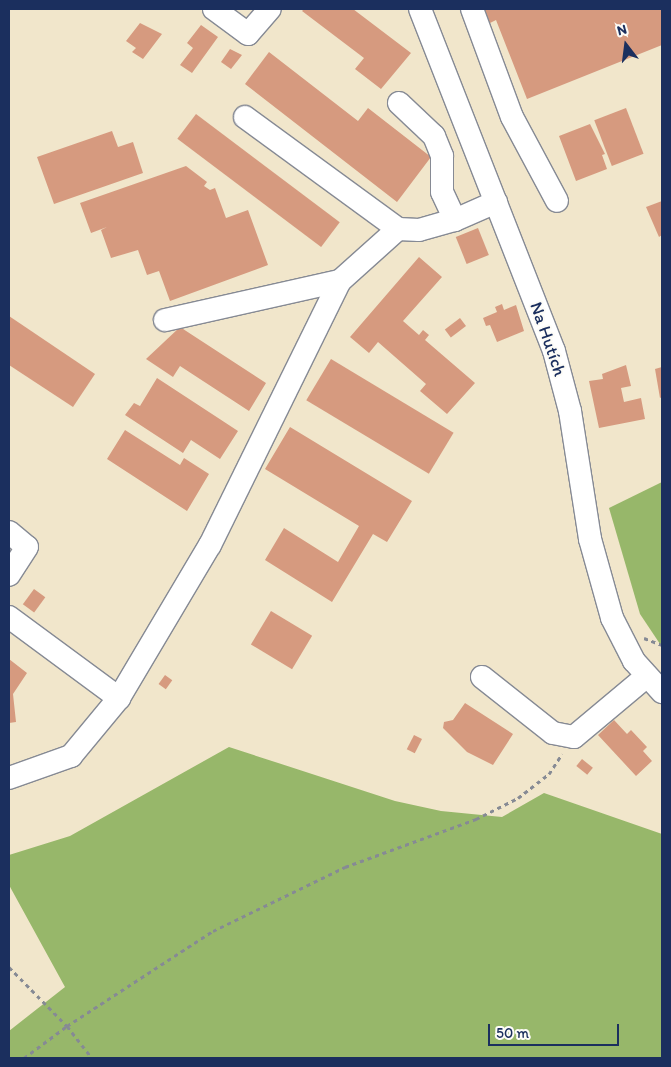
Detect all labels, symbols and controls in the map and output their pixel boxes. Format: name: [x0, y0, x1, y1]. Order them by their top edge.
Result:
north arrow: [601, 20, 651, 70]
text: N: [615, 21, 629, 39]
street label: Na Hutích: [525, 299, 571, 379]
scale bar: [491, 1014, 622, 1046]
text: 50 m: [496, 1024, 529, 1042]

